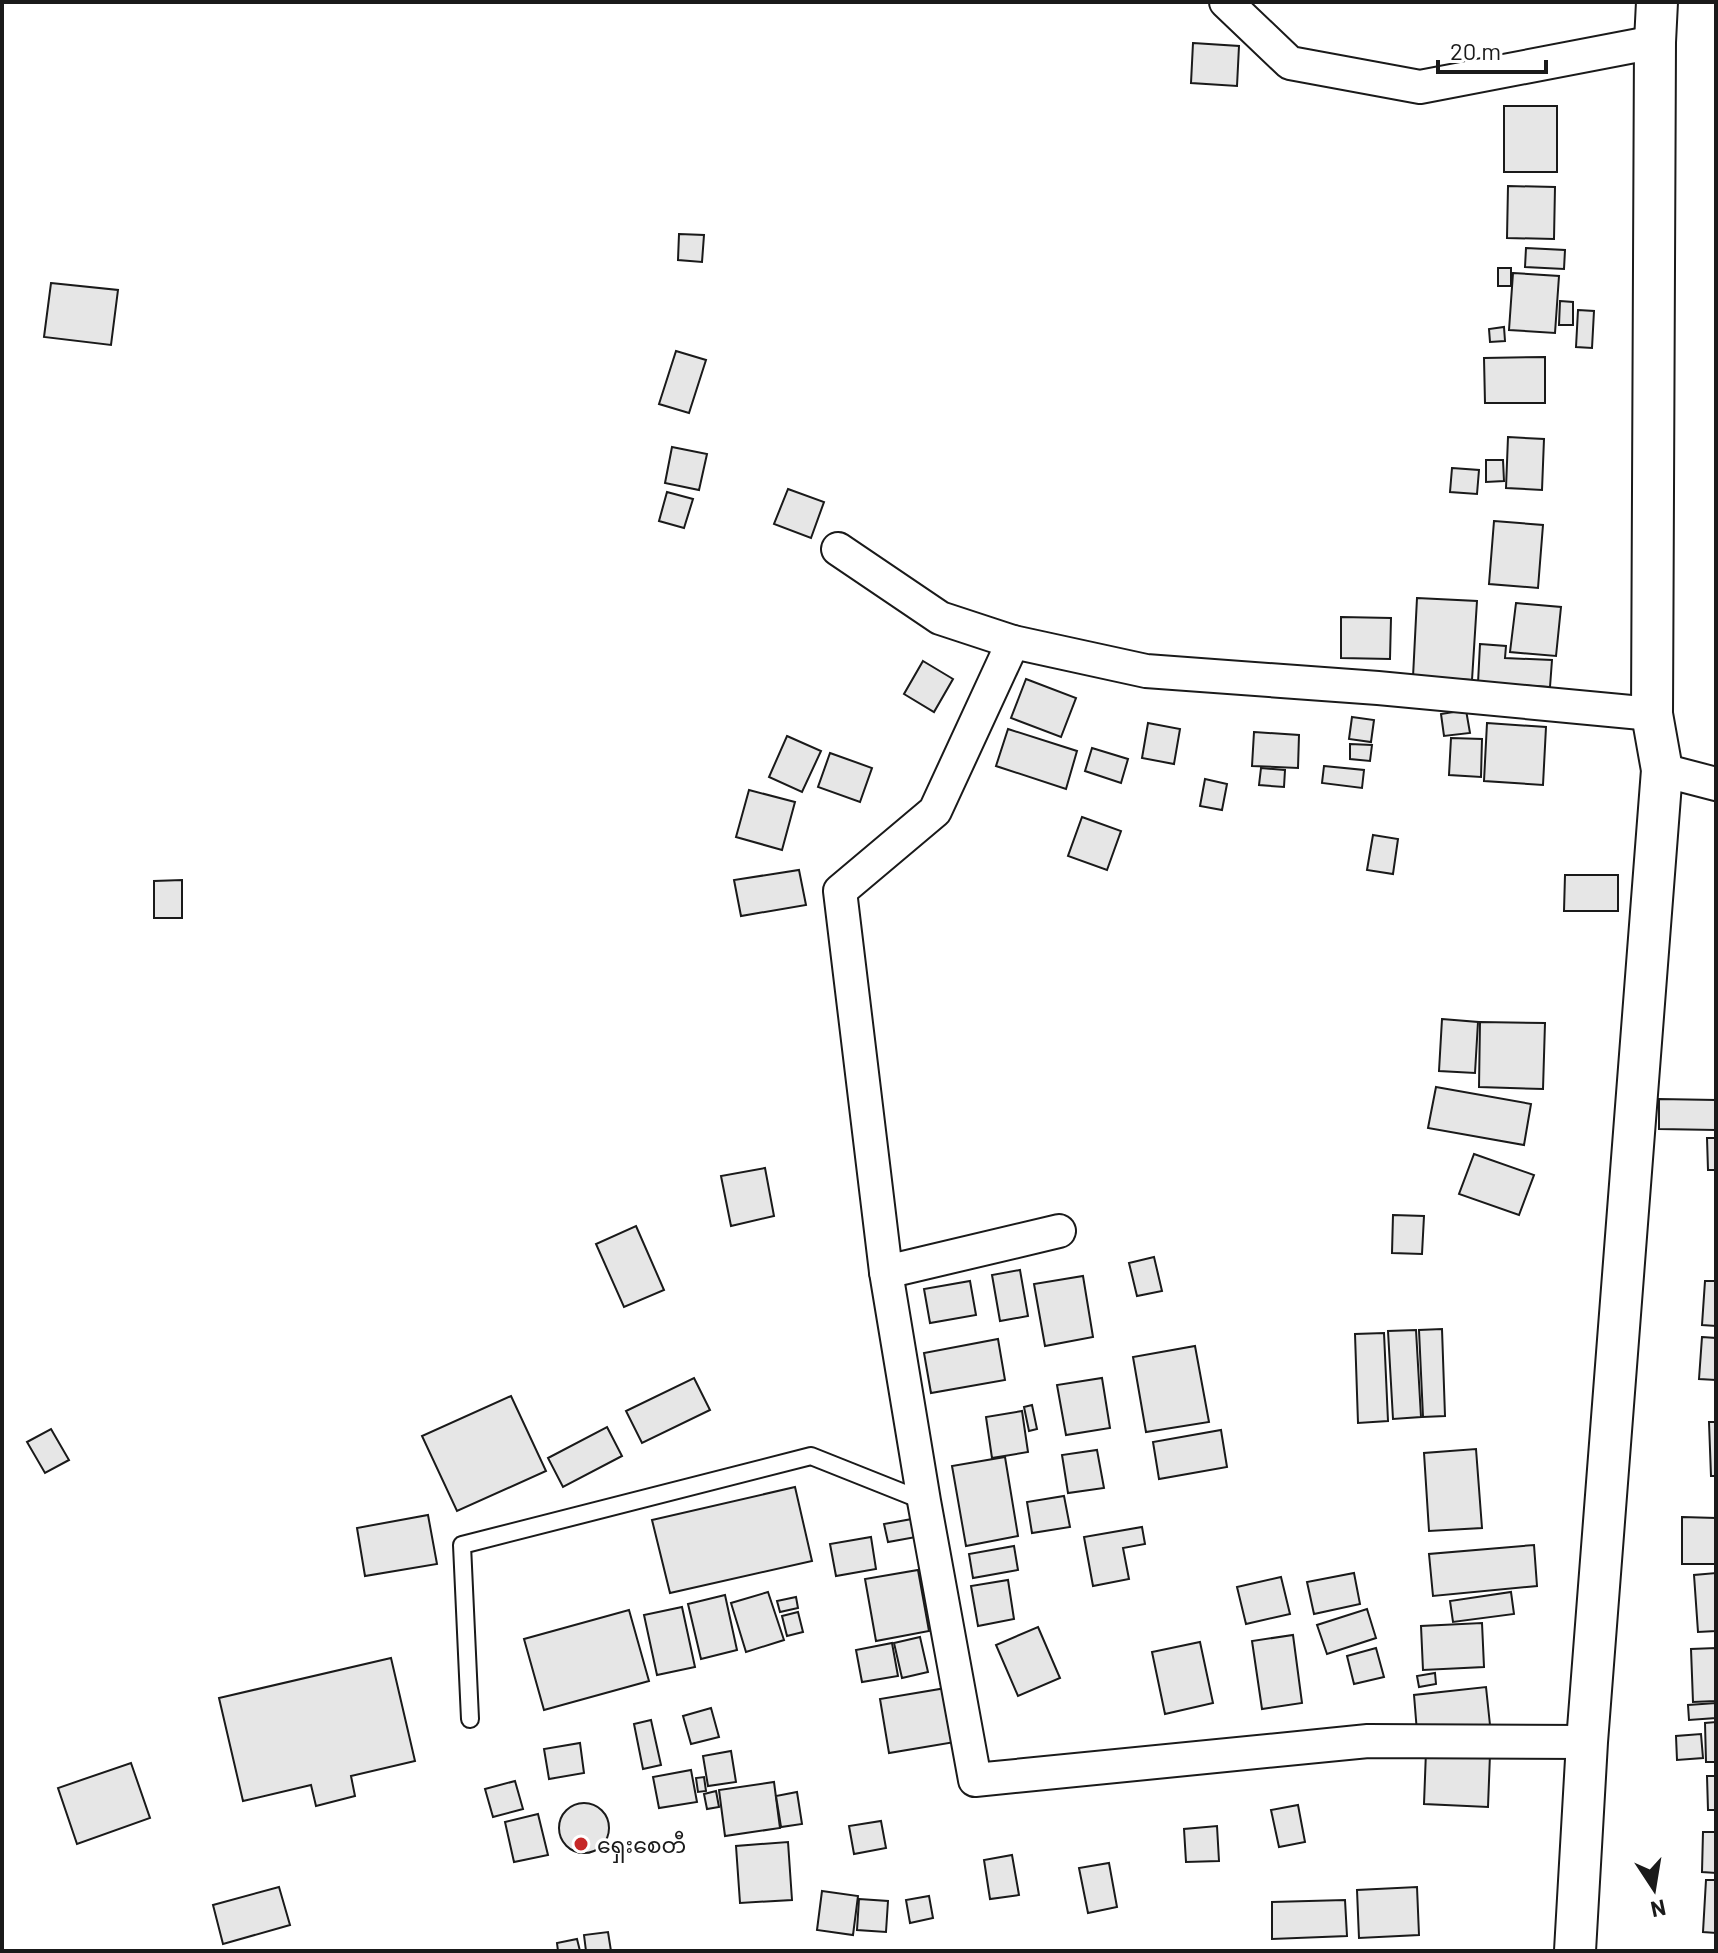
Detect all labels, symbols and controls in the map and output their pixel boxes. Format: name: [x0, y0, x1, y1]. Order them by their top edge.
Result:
scale bar: [1438, 24, 1546, 74]
text: 20 m: [1450, 36, 1501, 65]
place label: ရှေးစေတီ: [597, 1830, 686, 1863]
marker: ရှေးစေတီ: [572, 1835, 590, 1853]
north arrow: [1614, 1849, 1694, 1929]
text: N: [1649, 1895, 1668, 1924]

